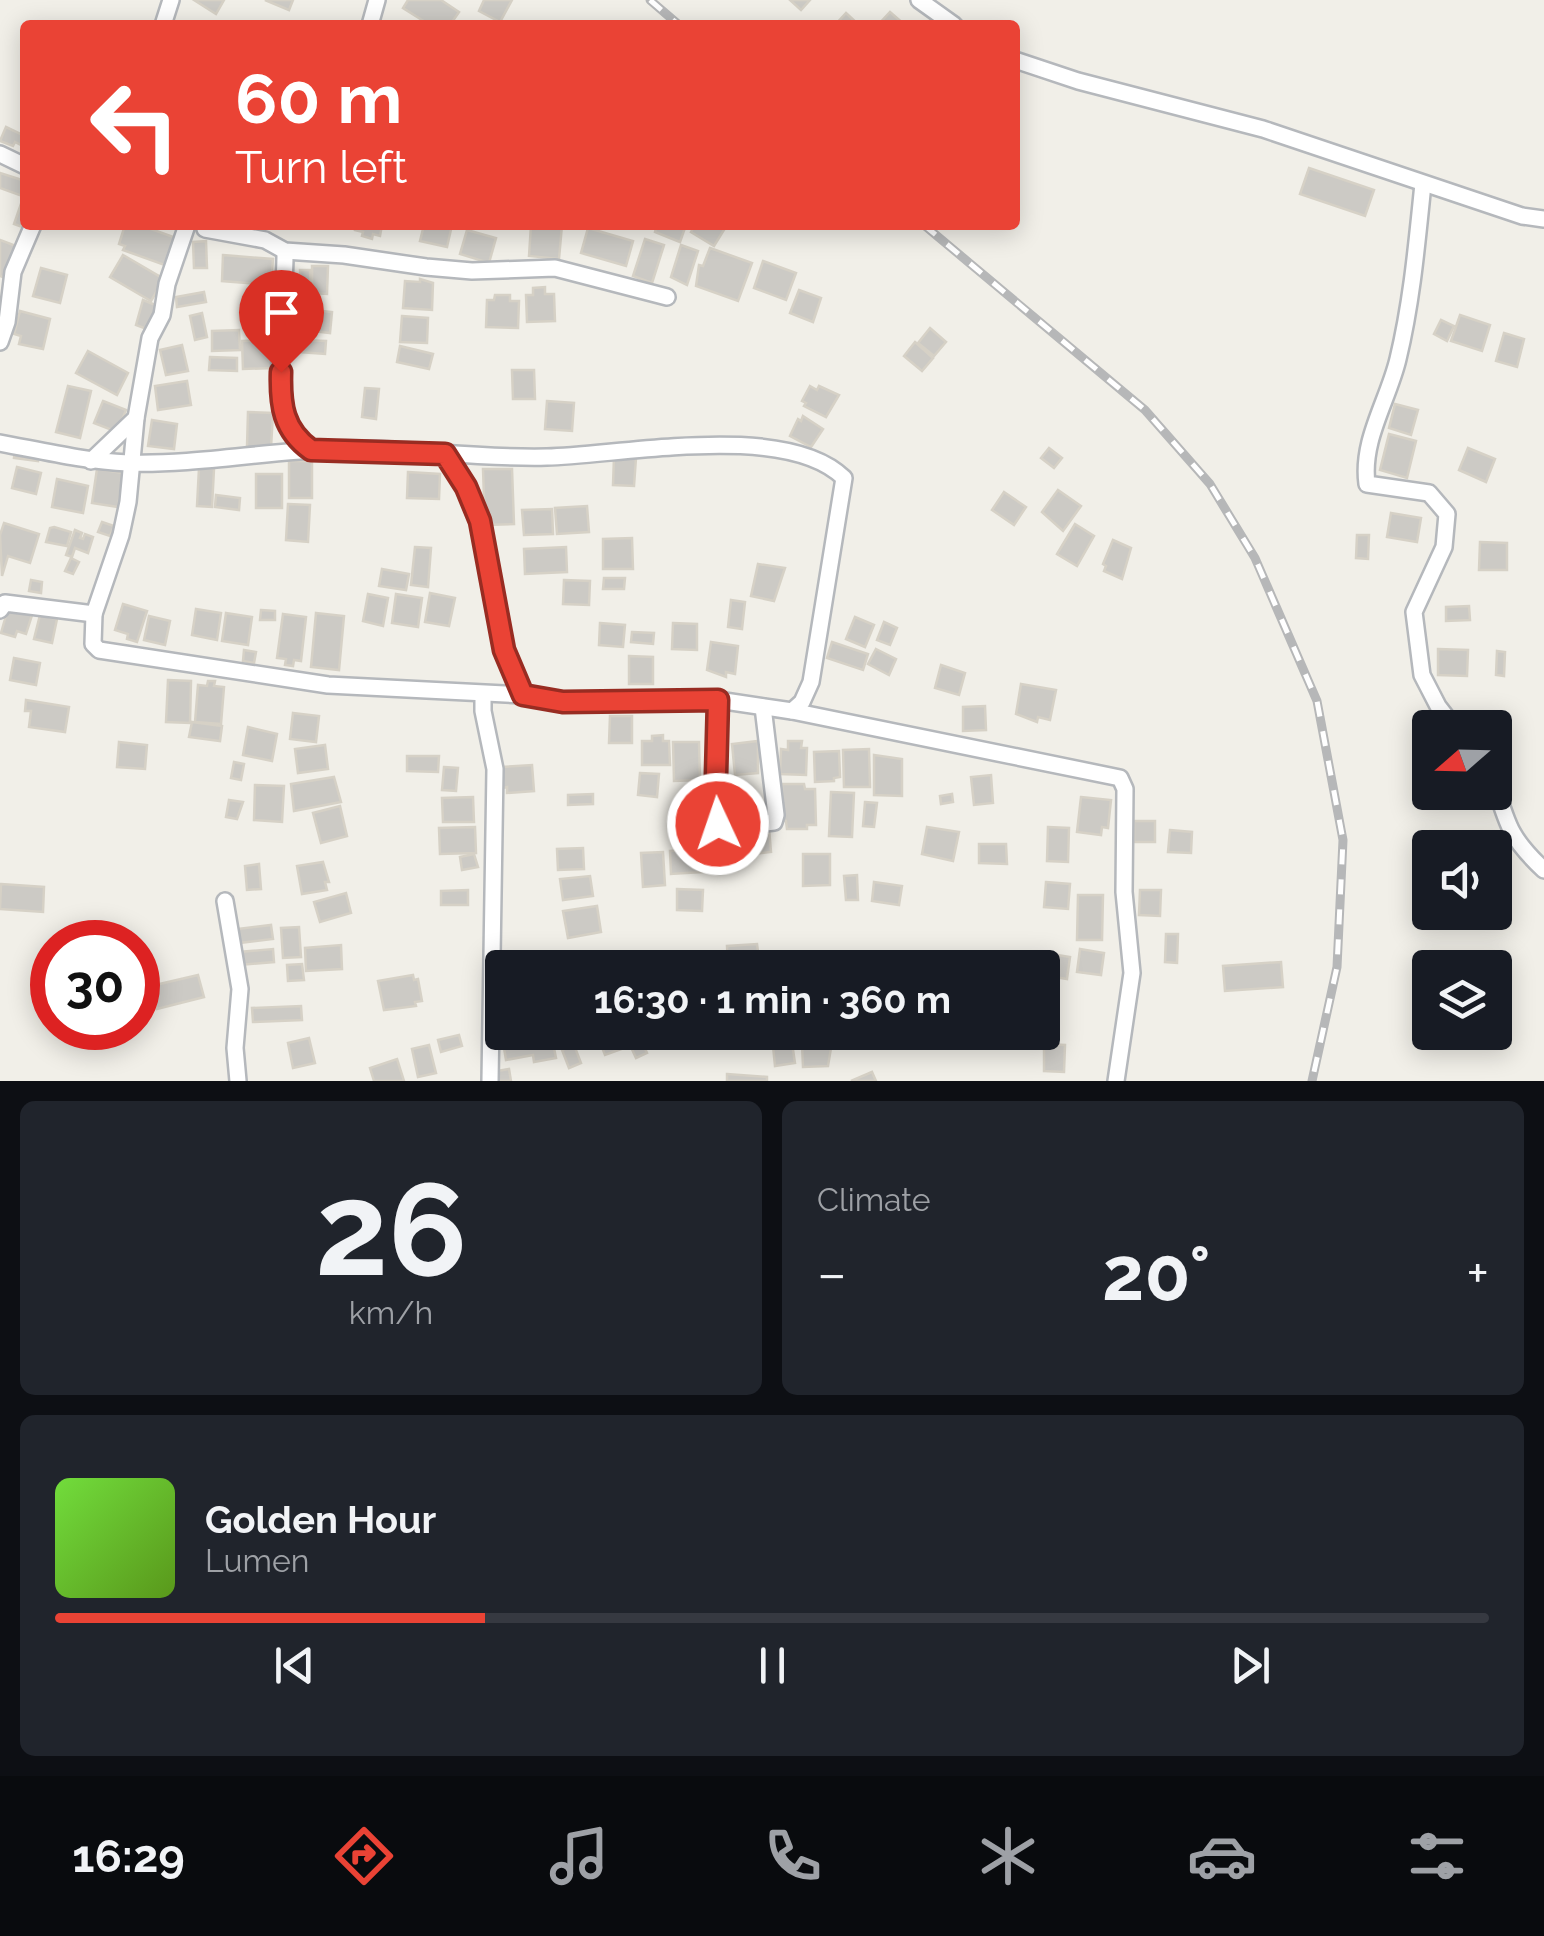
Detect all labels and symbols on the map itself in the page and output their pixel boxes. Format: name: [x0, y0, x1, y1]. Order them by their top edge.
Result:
pin: [239, 270, 324, 373]
north arrow: [1412, 710, 1512, 810]
position arrow: [666, 772, 770, 876]
speed limit sign: 30: [30, 920, 160, 1050]

